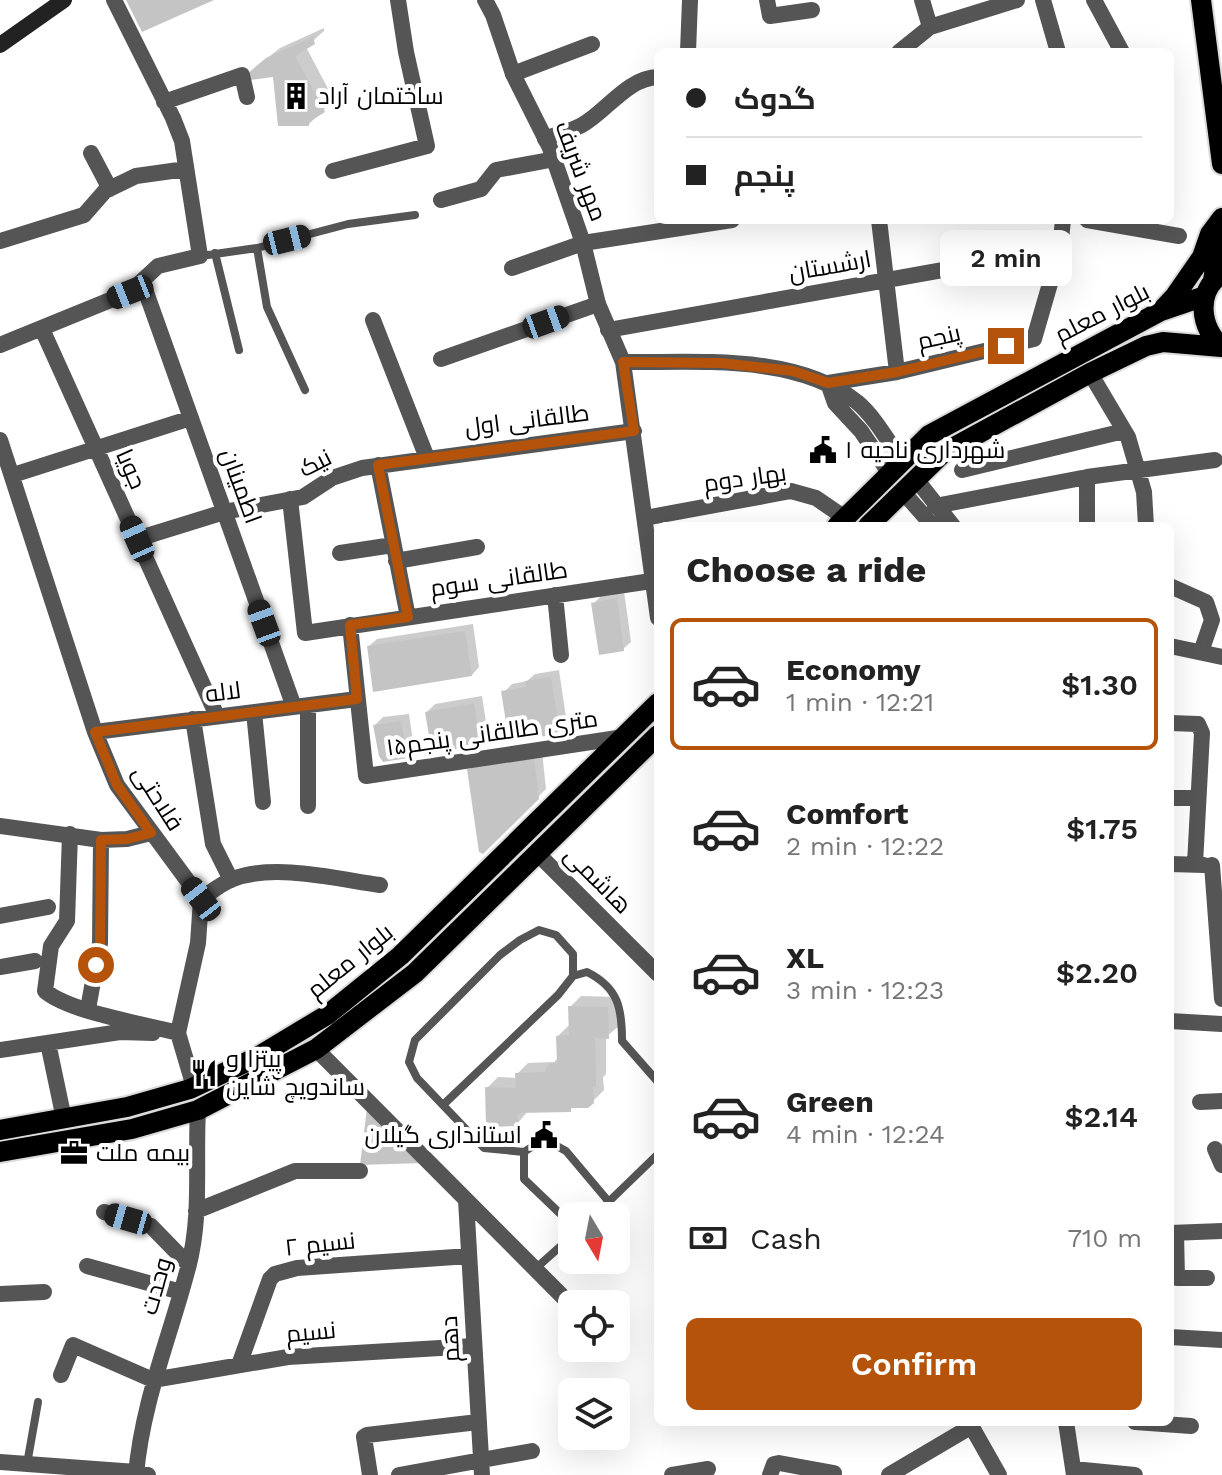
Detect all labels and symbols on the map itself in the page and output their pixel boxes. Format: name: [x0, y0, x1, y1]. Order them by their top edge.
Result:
building icon: ساختمان آراد: [281, 81, 311, 111]
place label: ساختمان آراد: [318, 82, 444, 110]
street label: مهر شریف: [549, 117, 613, 225]
car: [261, 223, 313, 257]
callout: 2 min: [940, 230, 1072, 286]
street label: ارشستان: [787, 245, 873, 287]
car: [103, 272, 157, 312]
street label: بلوار معلم: [1050, 277, 1155, 351]
car: [519, 303, 573, 341]
street label: پنجم: [915, 318, 964, 358]
route end: [988, 328, 1024, 364]
street label: طالقانی اول: [463, 398, 591, 442]
public building icon: شهرداری ناحیه ۱: [808, 435, 838, 465]
place label: شهرداری ناحیه ۱: [845, 436, 1005, 464]
street label: نیک: [294, 443, 336, 483]
street label: جویا: [110, 445, 152, 493]
street label: اطمینان: [215, 445, 267, 527]
street label: بهار دوم: [702, 458, 789, 500]
car: [116, 512, 158, 566]
street label: طالقانی سوم: [428, 555, 570, 604]
car: [245, 596, 283, 650]
street label: لاله: [203, 676, 243, 708]
street label: ۱۵متری طالقانی پنجم: [384, 704, 600, 764]
street label: فلاحتی: [127, 760, 189, 836]
street label: هاشمی: [559, 841, 637, 919]
car: [177, 873, 225, 925]
street label: بلوار معلم: [301, 918, 400, 1006]
route start: [78, 947, 114, 983]
place label: پیتزا و ساندویچ شاین: [226, 1045, 365, 1103]
restaurant icon: پیتزا و ساندویچ شاین: [189, 1058, 219, 1088]
public building icon: استانداری گیلان: [529, 1120, 559, 1150]
place label: استانداری گیلان: [365, 1121, 522, 1149]
office icon: بیمه ملت: [59, 1138, 89, 1168]
place label: بیمه ملت: [96, 1139, 190, 1167]
car: [102, 1201, 154, 1237]
north arrow: [558, 1202, 630, 1274]
street label: نسیم ٢: [283, 1226, 357, 1264]
street label: وحدت: [135, 1254, 177, 1318]
street label: دهم: [435, 1315, 467, 1363]
street label: نسیم: [285, 1316, 337, 1350]

